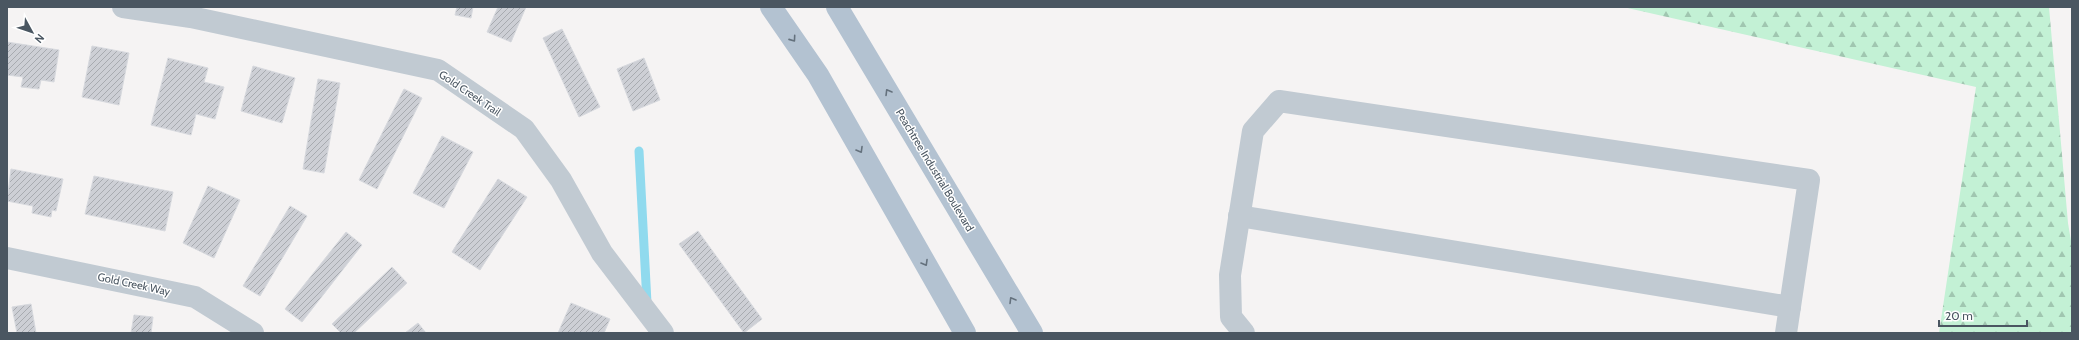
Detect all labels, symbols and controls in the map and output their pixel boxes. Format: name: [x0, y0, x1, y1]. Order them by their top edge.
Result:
north arrow: [12, 12, 52, 52]
text: N: [32, 31, 48, 46]
one-way arrow: [788, 34, 795, 41]
street label: Gold Creek Trail: [436, 67, 504, 119]
one-way arrow: [886, 89, 893, 96]
street label: Peachtree Industrial Boulevard: [893, 106, 977, 234]
one-way arrow: [856, 146, 863, 153]
one-way arrow: [920, 259, 927, 266]
street label: Gold Creek Way: [96, 269, 172, 299]
one-way arrow: [1010, 296, 1017, 304]
scale bar: [1939, 302, 2027, 328]
text: 20 m: [1945, 308, 1973, 323]

